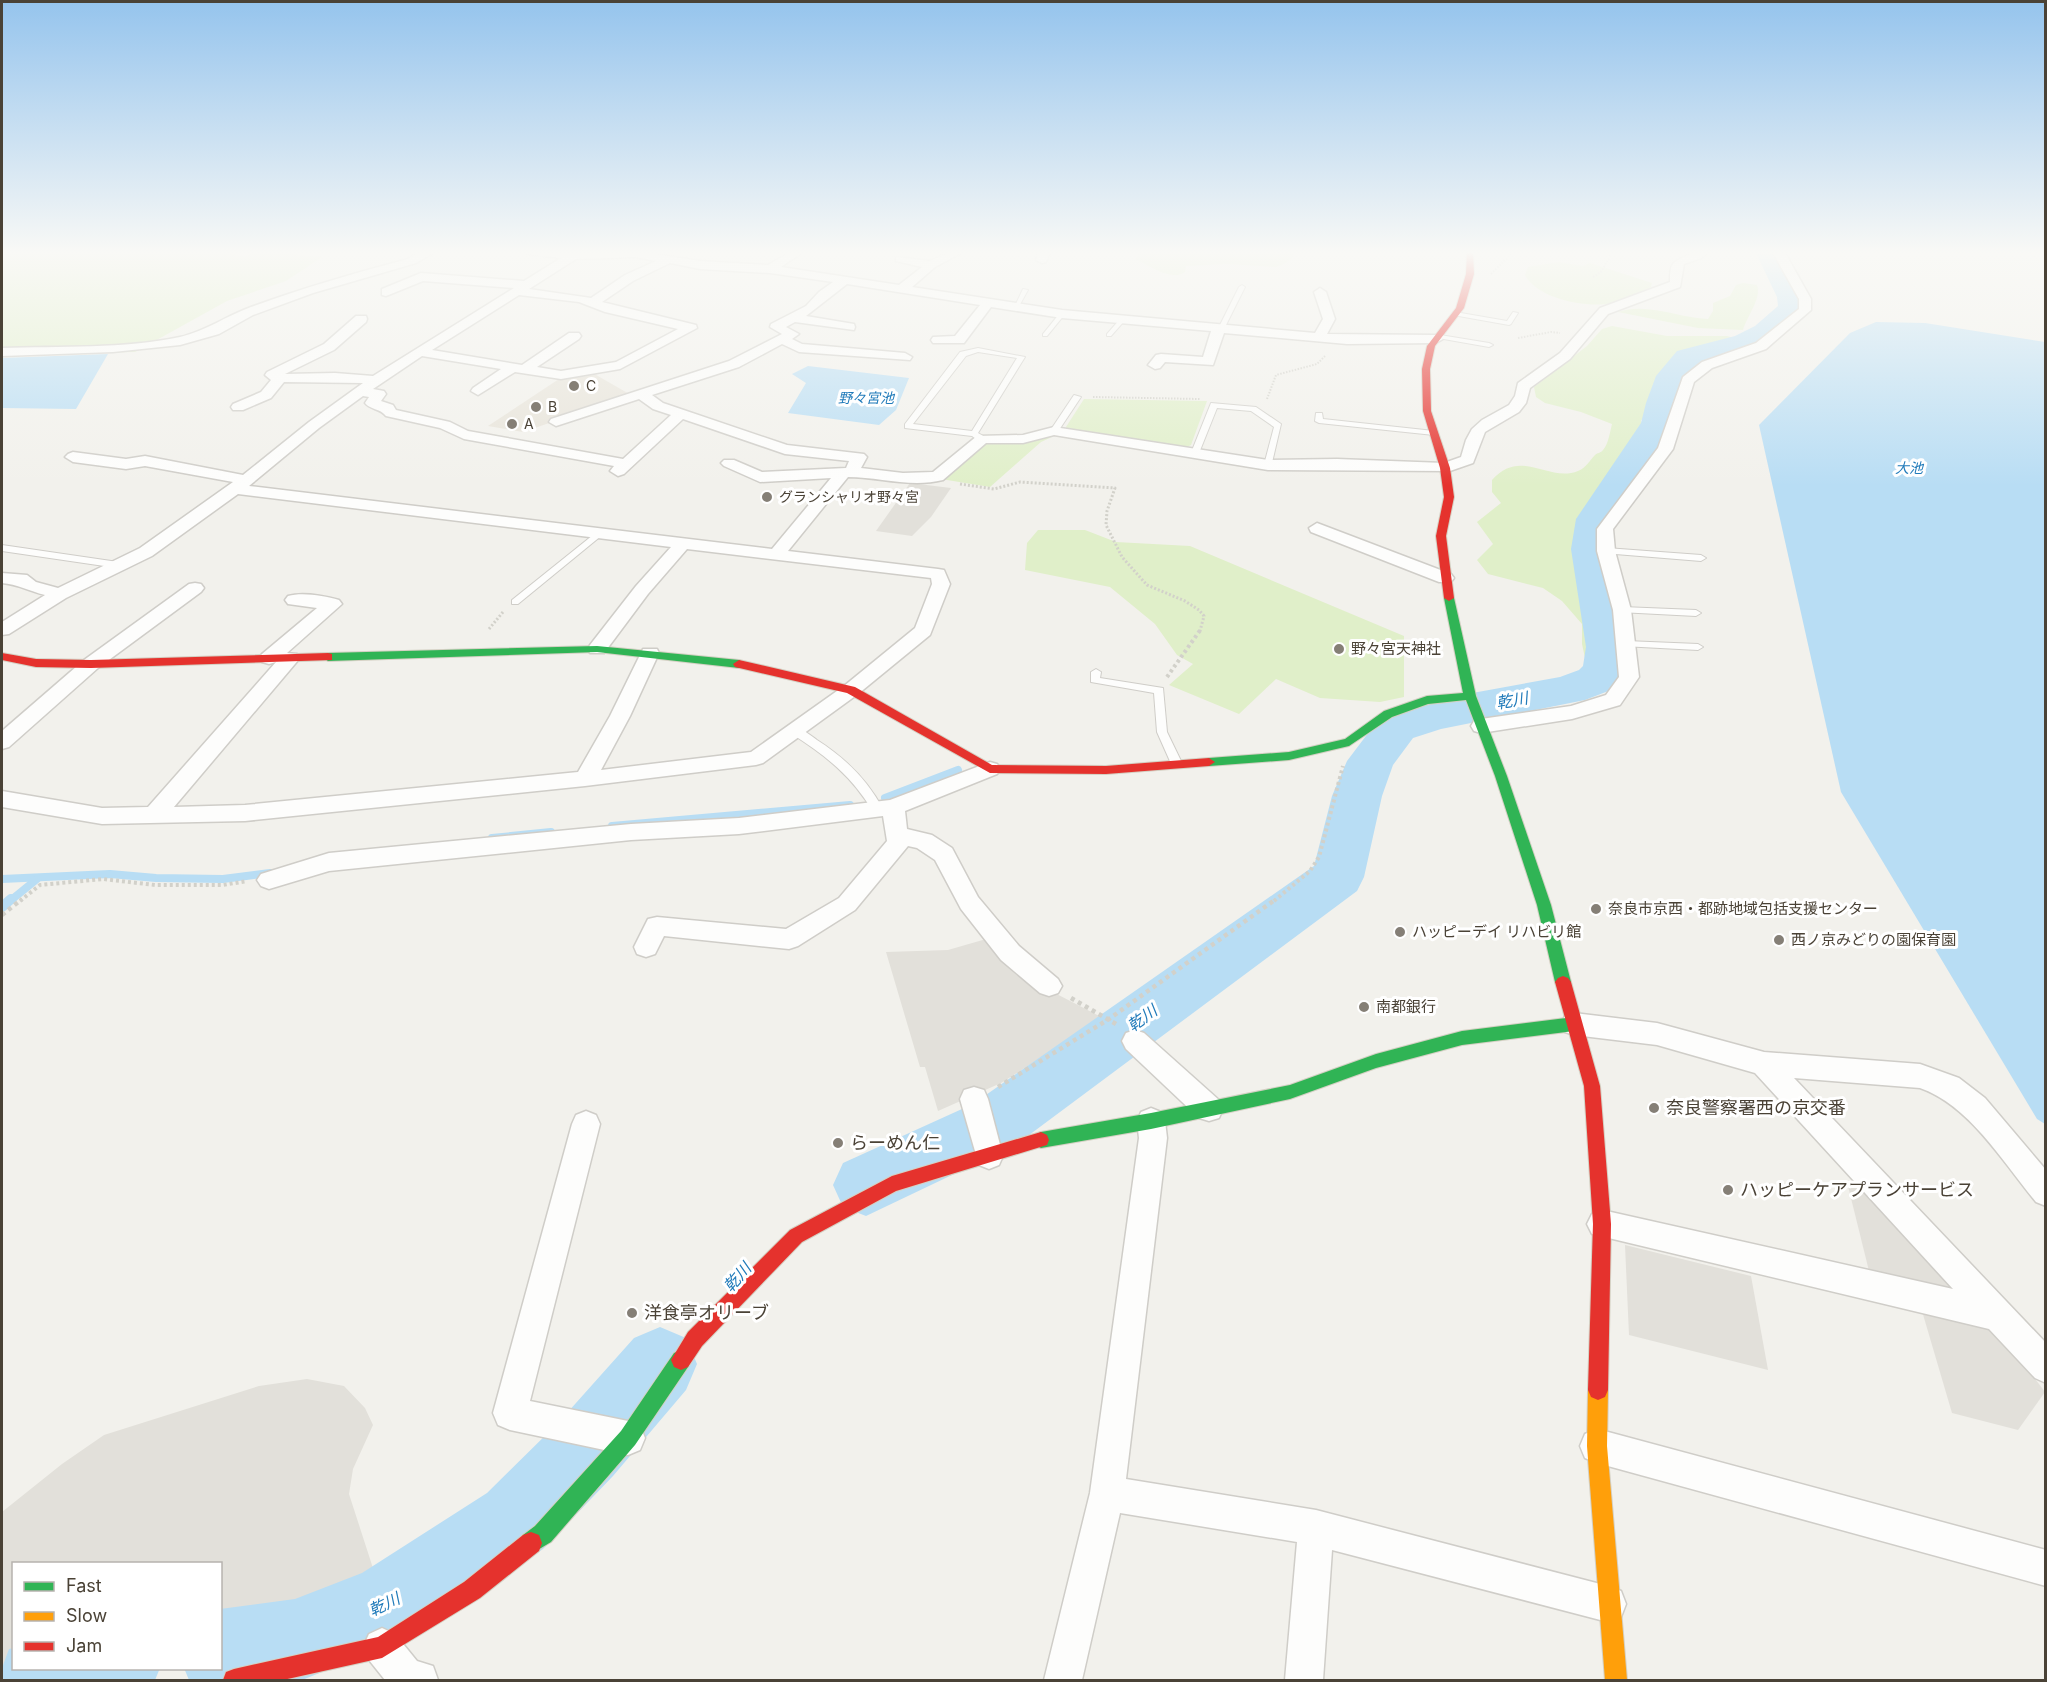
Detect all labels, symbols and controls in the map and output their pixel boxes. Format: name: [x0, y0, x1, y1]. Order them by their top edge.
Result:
place label: C: [586, 377, 596, 394]
marker: C: [567, 379, 581, 393]
water label: 野々宮池: [838, 389, 896, 406]
place label: B: [548, 398, 557, 415]
marker: B: [529, 400, 543, 414]
place label: A: [524, 415, 534, 432]
marker: A: [505, 417, 519, 431]
water label: 大池: [1895, 459, 1925, 476]
place label: グランシャリオ野々宮: [779, 488, 919, 505]
marker: グランシャリオ野々宮: [760, 490, 774, 504]
place label: 野々宮天神社: [1351, 639, 1441, 658]
marker: 野々宮天神社: [1332, 642, 1346, 656]
water label: 乾川: [1494, 687, 1531, 713]
place label: 奈良市京西・都跡地域包括支援センター: [1608, 899, 1878, 918]
marker: 奈良市京西・都跡地域包括支援センター: [1589, 902, 1603, 916]
place label: ハッピーデイ リハビリ館: [1412, 922, 1581, 941]
marker: ハッピーデイ リハビリ館: [1393, 925, 1407, 939]
place label: 西ノ京みどりの園保育園: [1791, 930, 1956, 949]
marker: 西ノ京みどりの園保育園: [1772, 933, 1786, 947]
place label: 南都銀行: [1376, 997, 1436, 1016]
water label: 乾川: [1123, 999, 1162, 1035]
marker: 南都銀行: [1357, 1000, 1371, 1014]
place label: 奈良警察署西の京交番: [1666, 1097, 1846, 1118]
marker: 奈良警察署西の京交番: [1647, 1101, 1661, 1115]
place label: らーめん仁: [850, 1132, 940, 1153]
marker: らーめん仁: [831, 1136, 845, 1150]
place label: ハッピーケアプランサービス: [1740, 1179, 1974, 1200]
marker: ハッピーケアプランサービス: [1721, 1183, 1735, 1197]
water label: 乾川: [719, 1257, 756, 1296]
place label: 洋食亭オリーブ: [644, 1302, 769, 1323]
marker: 洋食亭オリーブ: [625, 1306, 639, 1320]
legend: [12, 1562, 222, 1670]
text: Fast: [66, 1575, 102, 1596]
water label: 乾川: [365, 1587, 405, 1620]
text: Slow: [66, 1605, 107, 1626]
text: Jam: [66, 1635, 102, 1656]

